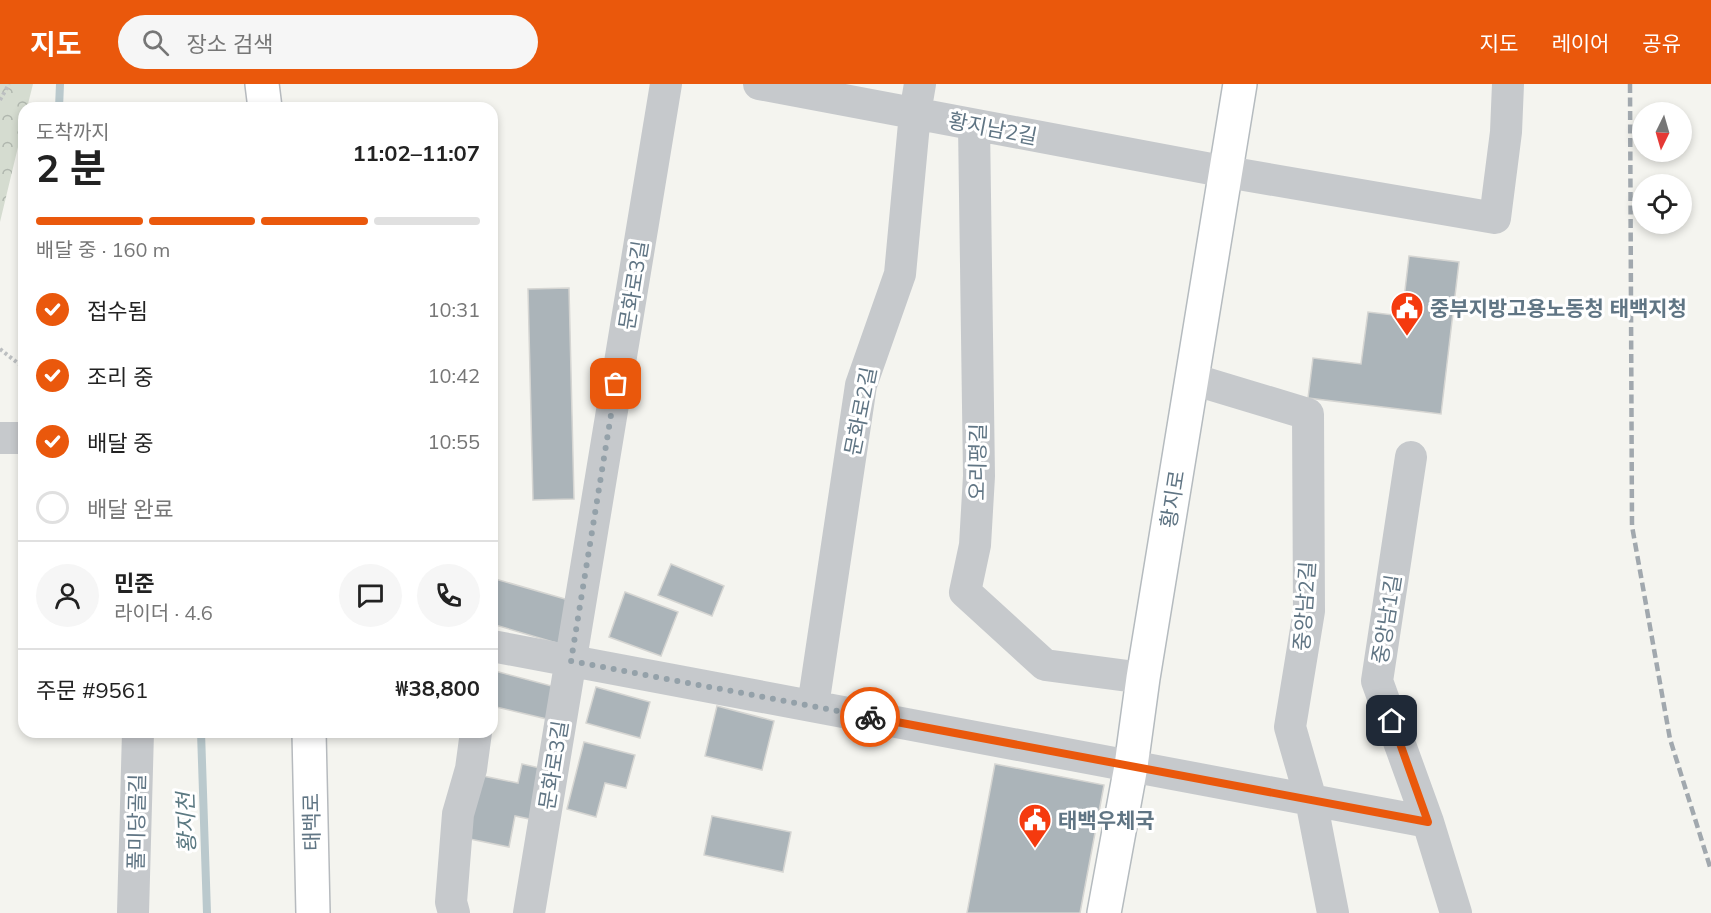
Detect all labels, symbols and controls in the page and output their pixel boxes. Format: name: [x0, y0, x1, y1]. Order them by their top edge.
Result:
search box: [118, 15, 538, 69]
text: 지도: [30, 26, 82, 61]
icon: search: [139, 26, 172, 59]
text: 장소 검색: [187, 30, 273, 58]
text: 지도: [1480, 30, 1518, 56]
text: 레이어: [1551, 30, 1609, 56]
text: 공유: [1642, 30, 1681, 56]
north arrow: [1632, 102, 1692, 162]
map controls: [1632, 102, 1692, 234]
street label: 황지남2길: [946, 107, 1040, 149]
text: 도착까지: [36, 119, 110, 144]
text: 11:02–11:07: [352, 139, 480, 167]
text: 2 분: [36, 143, 106, 192]
button: locate: [1632, 174, 1692, 234]
text: 배달 중 · 160 m: [36, 237, 170, 262]
street label: 문화로3길: [613, 239, 653, 331]
public building icon: 중부지방고용노동청 태백지청: [1389, 290, 1425, 337]
icon: check: [36, 293, 69, 326]
place label: 중부지방고용노동청 태백지청: [1430, 295, 1687, 321]
text: 접수됨: [87, 297, 148, 325]
text: 10:31: [427, 297, 480, 322]
pin: [590, 358, 641, 409]
icon: check: [36, 359, 69, 392]
text: 조리 중: [87, 363, 153, 391]
text: 10:42: [427, 363, 480, 388]
street label: 문화로2길: [839, 364, 881, 458]
icon: bag: [599, 367, 632, 400]
street label: 오리평길: [963, 423, 991, 501]
icon: check: [36, 425, 69, 458]
text: 배달 중: [87, 429, 153, 457]
text: 10:55: [427, 429, 480, 454]
street label: 황지로: [1155, 468, 1189, 530]
text: 배달 완료: [87, 495, 174, 523]
street label: 중앙남2길: [1288, 560, 1320, 652]
button: person: [36, 564, 99, 627]
button: chat: [339, 564, 402, 627]
button: phone: [417, 564, 480, 627]
text: 민준: [114, 569, 154, 597]
street label: 중앙남1길: [1366, 573, 1406, 665]
text: 라이더 · 4.6: [114, 600, 213, 625]
text: ₩38,800: [395, 674, 480, 702]
text: 주문 #9561: [36, 676, 148, 704]
courier: [840, 687, 900, 747]
pin: [1366, 695, 1417, 746]
icon: bike: [854, 701, 887, 734]
icon: home: [1375, 704, 1408, 737]
street label: 문화로3길: [533, 719, 573, 811]
street label: 풀미당골길: [122, 773, 150, 871]
water label: 황지천: [171, 789, 201, 854]
street label: 태백로: [297, 793, 325, 851]
public building icon: 태백우체국: [1017, 802, 1053, 849]
place label: 태백우체국: [1058, 807, 1155, 833]

